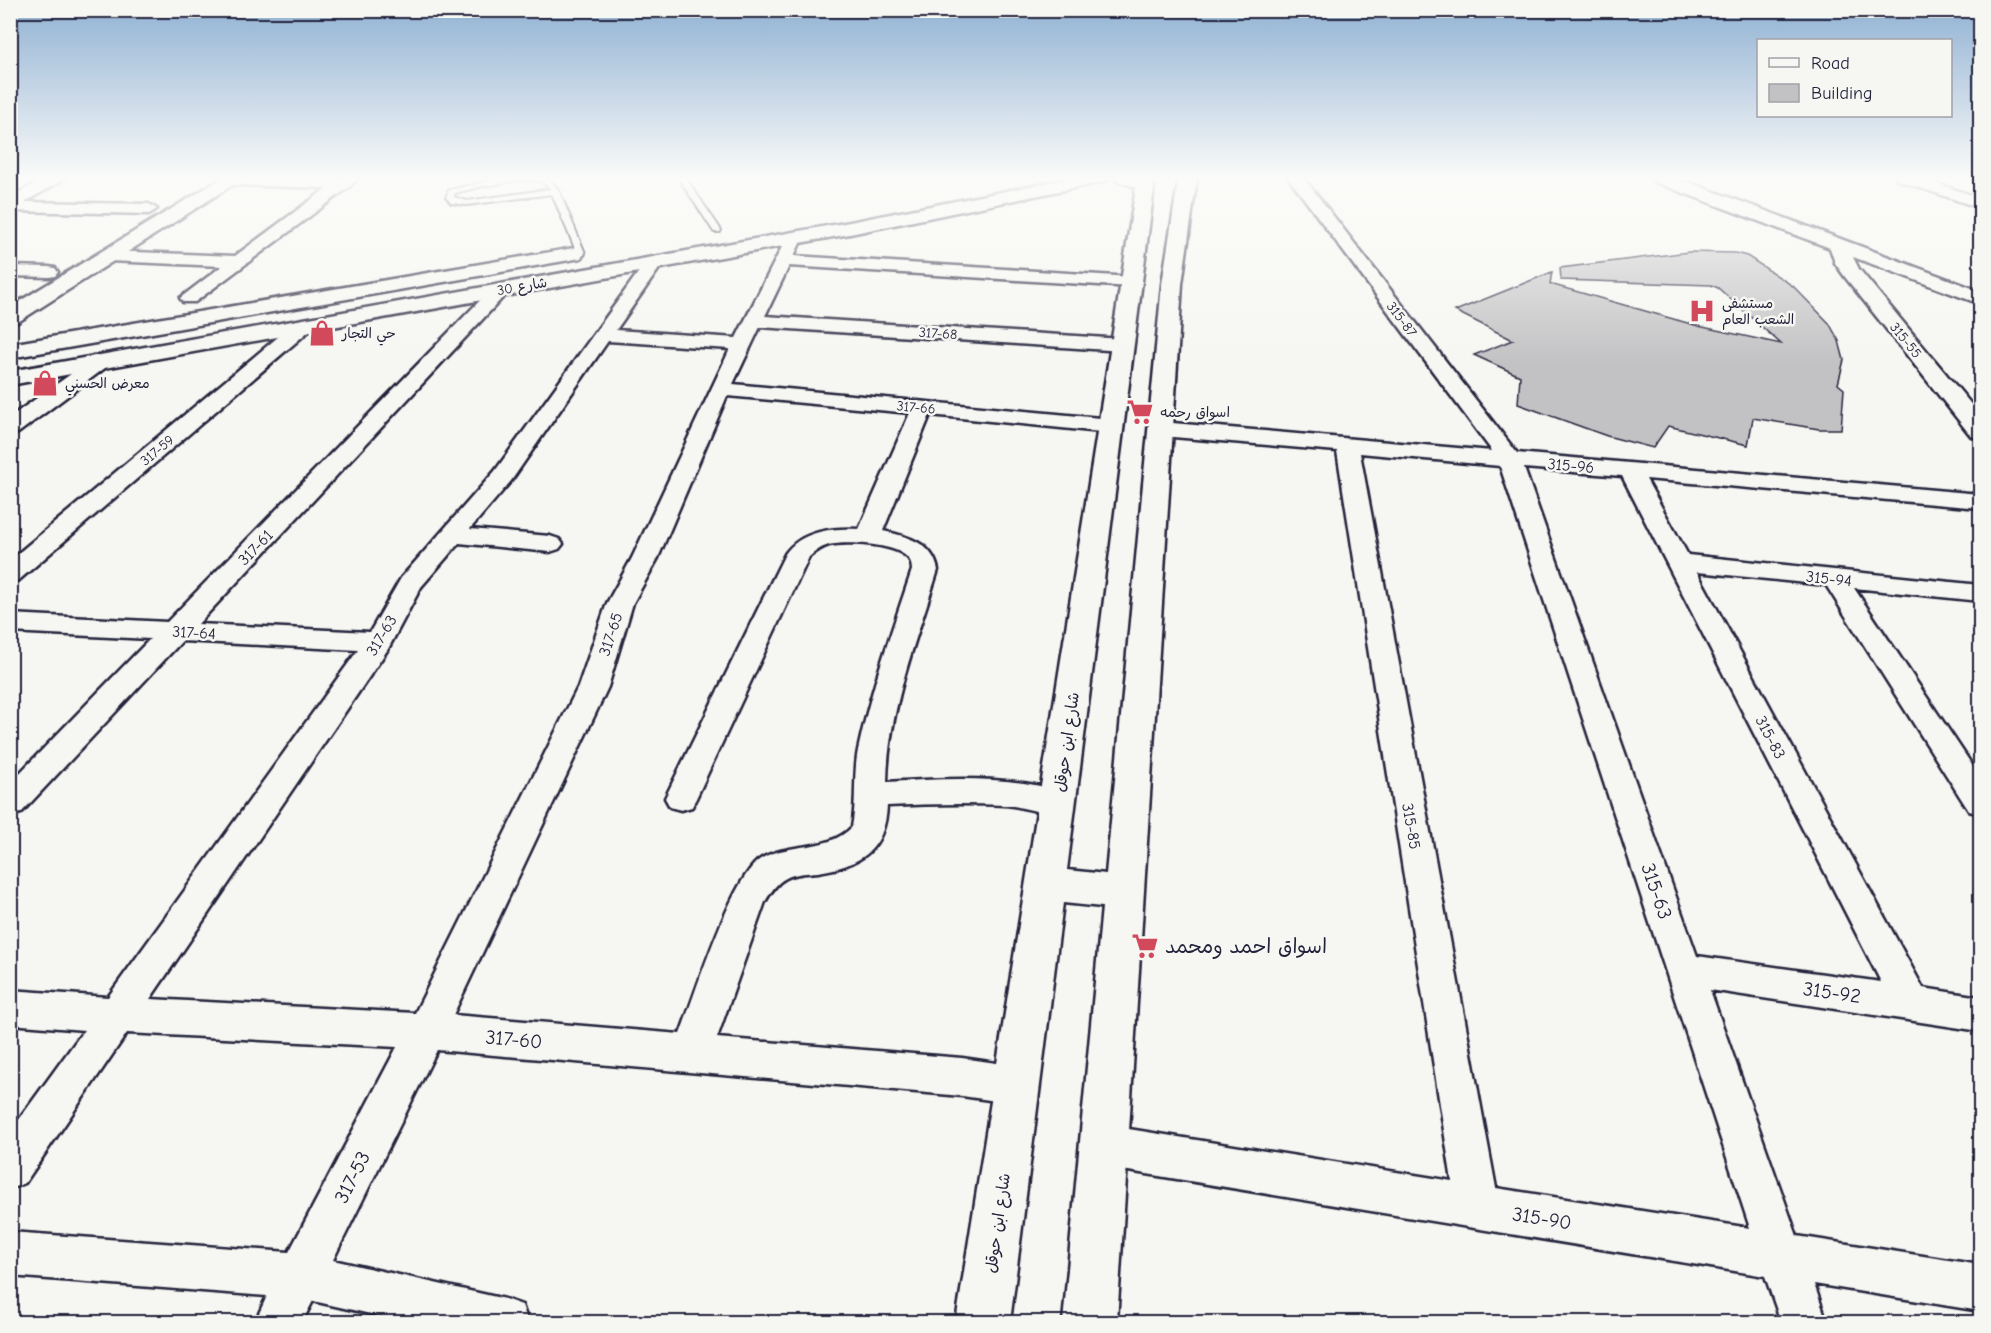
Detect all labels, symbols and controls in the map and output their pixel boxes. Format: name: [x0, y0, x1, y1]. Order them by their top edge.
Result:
legend: [1757, 39, 1952, 117]
text: Road: [1811, 53, 1850, 74]
text: Building: [1811, 83, 1873, 104]
street label: شارع 30: [496, 274, 549, 300]
place label: مستشفى الشعب العام: [1722, 295, 1794, 330]
hospital icon: مستشفى الشعب العام: [1687, 296, 1717, 326]
street label: 315-87: [1383, 298, 1421, 341]
shop icon: حي التجار: [307, 318, 337, 348]
street label: 315-55: [1886, 319, 1925, 362]
street label: 317-68: [918, 324, 958, 343]
place label: حي التجار: [341, 325, 396, 346]
shop icon: معرض الحسني: [30, 368, 60, 398]
place label: معرض الحسني: [65, 375, 150, 396]
street label: 317-66: [896, 397, 936, 418]
supermarket icon: اسواق رحمه: [1125, 397, 1155, 427]
place label: اسواق رحمه: [1160, 404, 1230, 421]
street label: 317-59: [137, 431, 178, 469]
street label: 315-96: [1547, 455, 1595, 477]
street label: 317-61: [235, 526, 277, 569]
street label: 315-94: [1805, 568, 1853, 590]
street label: 317-65: [596, 610, 626, 658]
street label: 317-63: [363, 612, 401, 659]
street label: 317-64: [172, 623, 216, 643]
street label: شارع ابن حوقل: [1051, 691, 1085, 794]
street label: 315-83: [1751, 713, 1789, 762]
street label: 315-85: [1398, 802, 1424, 851]
street label: 315-63: [1636, 860, 1677, 922]
supermarket icon: اسواق احمد ومحمد: [1130, 931, 1160, 961]
place label: اسواق احمد ومحمد: [1165, 935, 1327, 959]
street label: 315-92: [1802, 977, 1862, 1008]
street label: 317-60: [485, 1026, 543, 1053]
street label: 317-53: [330, 1148, 375, 1207]
street label: شارع ابن حوقل: [982, 1172, 1016, 1275]
street label: 315-90: [1511, 1202, 1573, 1235]

